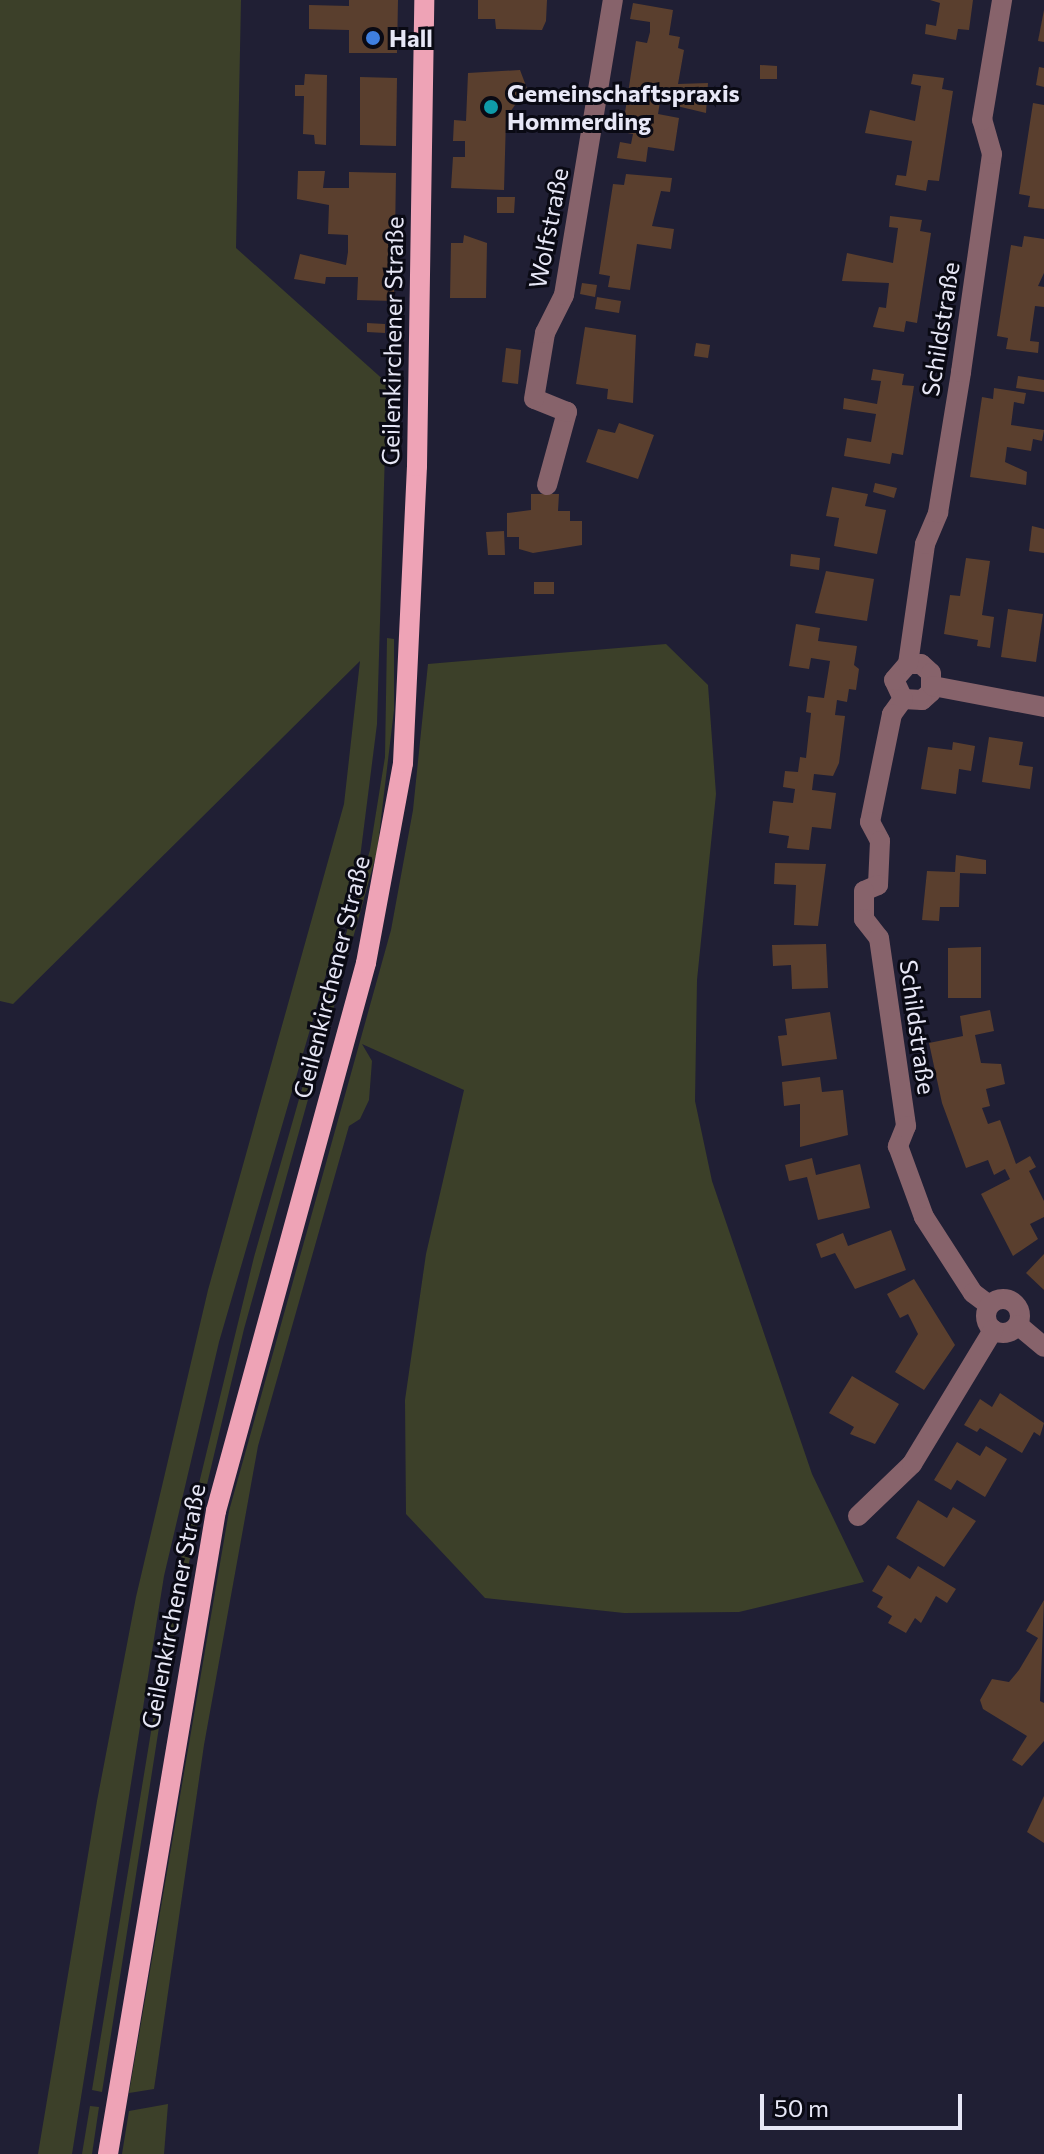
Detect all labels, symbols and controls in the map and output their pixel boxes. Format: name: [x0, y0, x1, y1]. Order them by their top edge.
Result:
place label: Hall: [389, 24, 433, 52]
marker: Hall: [364, 29, 382, 47]
place label: Gemeinschaftspraxis Hommerding: [507, 79, 740, 135]
marker: Gemeinschaftspraxis Hommerding: [482, 98, 500, 116]
street label: Wolfstraße: [522, 165, 574, 291]
street label: Geilenkirchener Straße: [375, 216, 409, 466]
street label: Schildstraße: [915, 260, 965, 398]
street label: Geilenkirchener Straße: [287, 853, 375, 1101]
street label: Schildstraße: [894, 958, 942, 1096]
street label: Geilenkirchener Straße: [135, 1481, 211, 1731]
scale bar: [764, 2078, 966, 2128]
text: 50 m: [774, 2093, 829, 2122]

